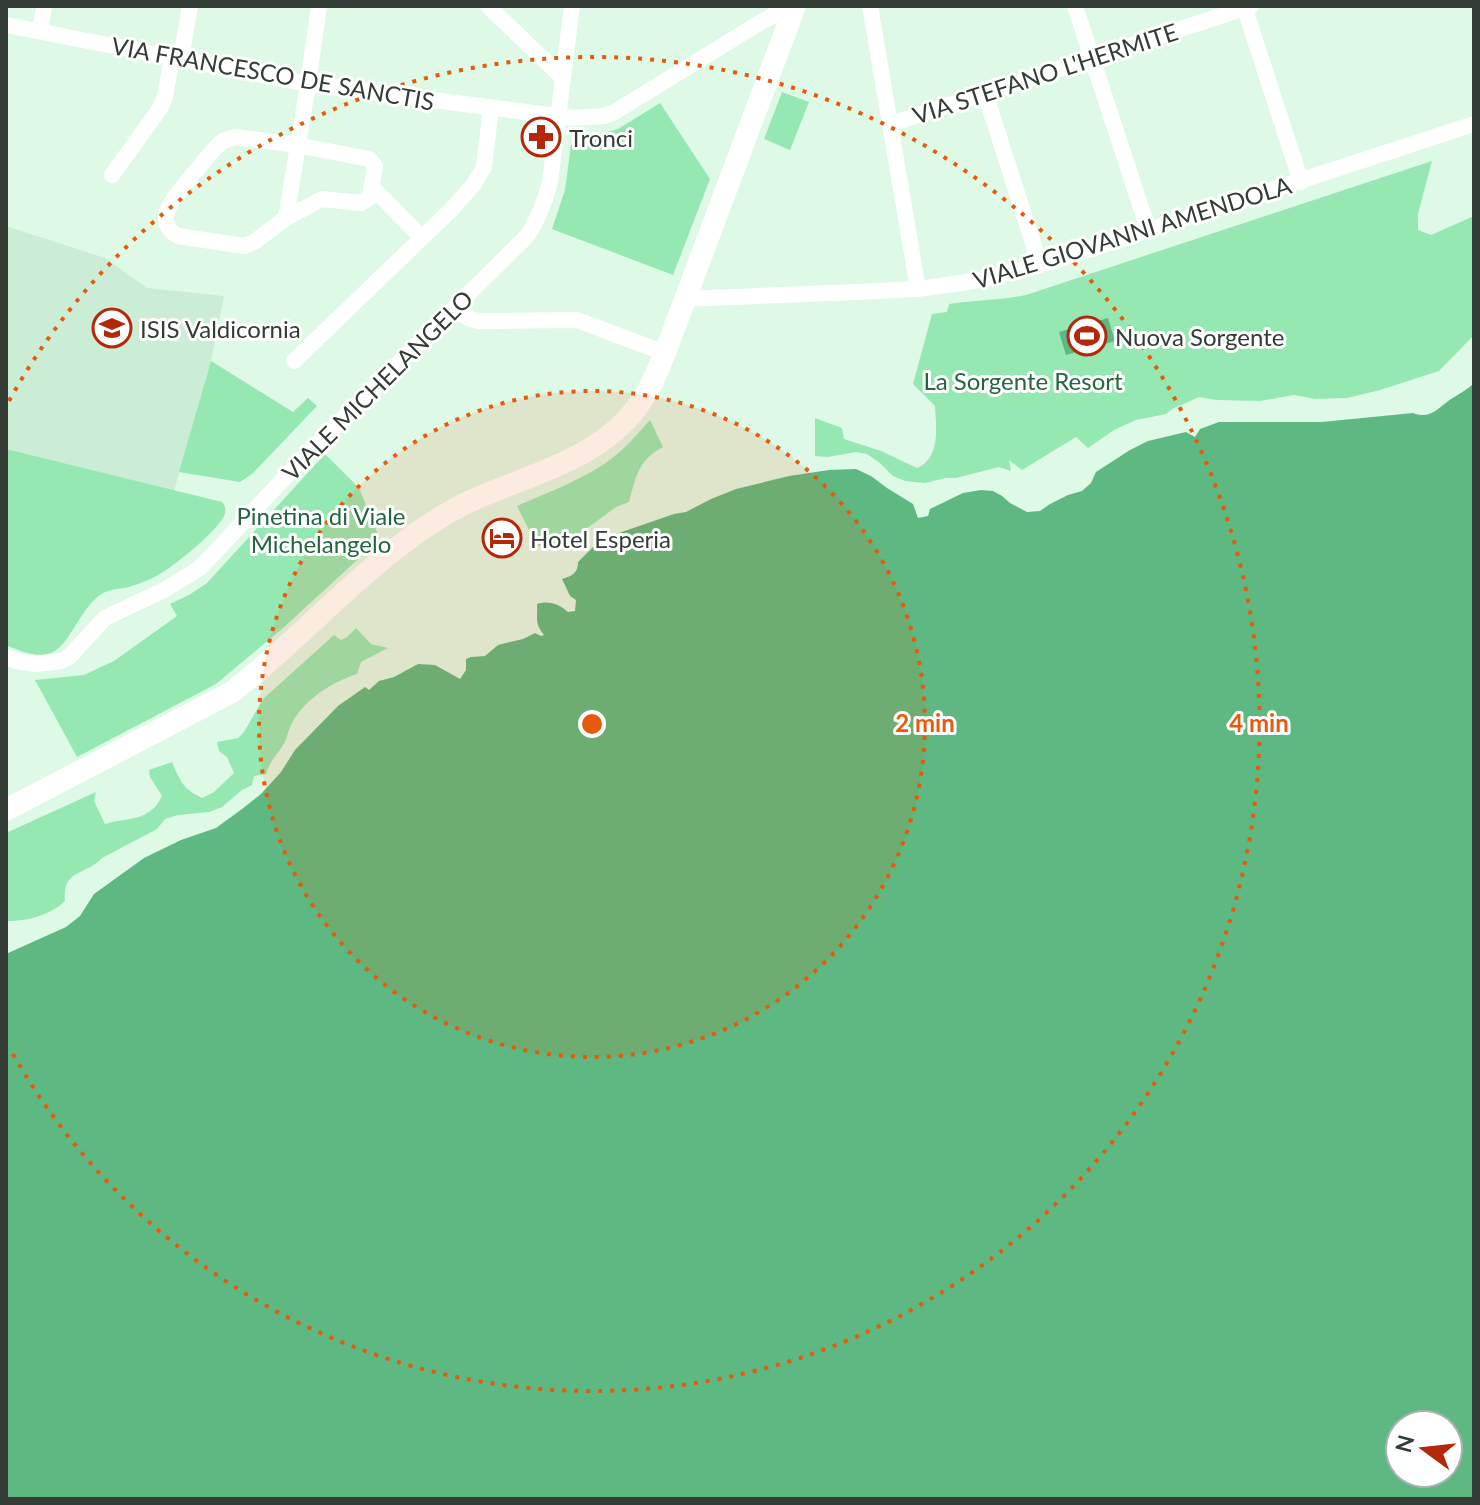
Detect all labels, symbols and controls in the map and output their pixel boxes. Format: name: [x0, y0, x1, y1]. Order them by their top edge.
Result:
street label: VIA STEFANO L'HERMITE: [909, 16, 1181, 130]
street label: VIA FRANCESCO DE SANCTIS: [109, 30, 437, 116]
pharmacy icon: Tronci: [520, 116, 562, 158]
place label: Tronci: [569, 123, 633, 152]
street label: VIALE GIOVANNI AMENDOLA: [969, 170, 1295, 294]
street label: VIALE MICHELANGELO: [276, 284, 478, 486]
school or university icon: ISIS Valdicornia: [91, 307, 133, 349]
place label: ISIS Valdicornia: [140, 314, 301, 343]
sports icon: Nuova Sorgente: [1066, 315, 1108, 357]
place label: Nuova Sorgente: [1115, 322, 1284, 351]
park label: La Sorgente Resort: [923, 366, 1123, 395]
park label: Pinetina di Viale Michelangelo: [236, 501, 406, 558]
hotel icon: Hotel Esperia: [481, 517, 523, 559]
place label: Hotel Esperia: [530, 524, 671, 553]
text: 2 min: [895, 708, 955, 737]
text: 4 min: [1229, 708, 1289, 737]
centre of rings: [578, 710, 606, 738]
north arrow: [1384, 1409, 1464, 1489]
text: N: [1389, 1432, 1419, 1455]

